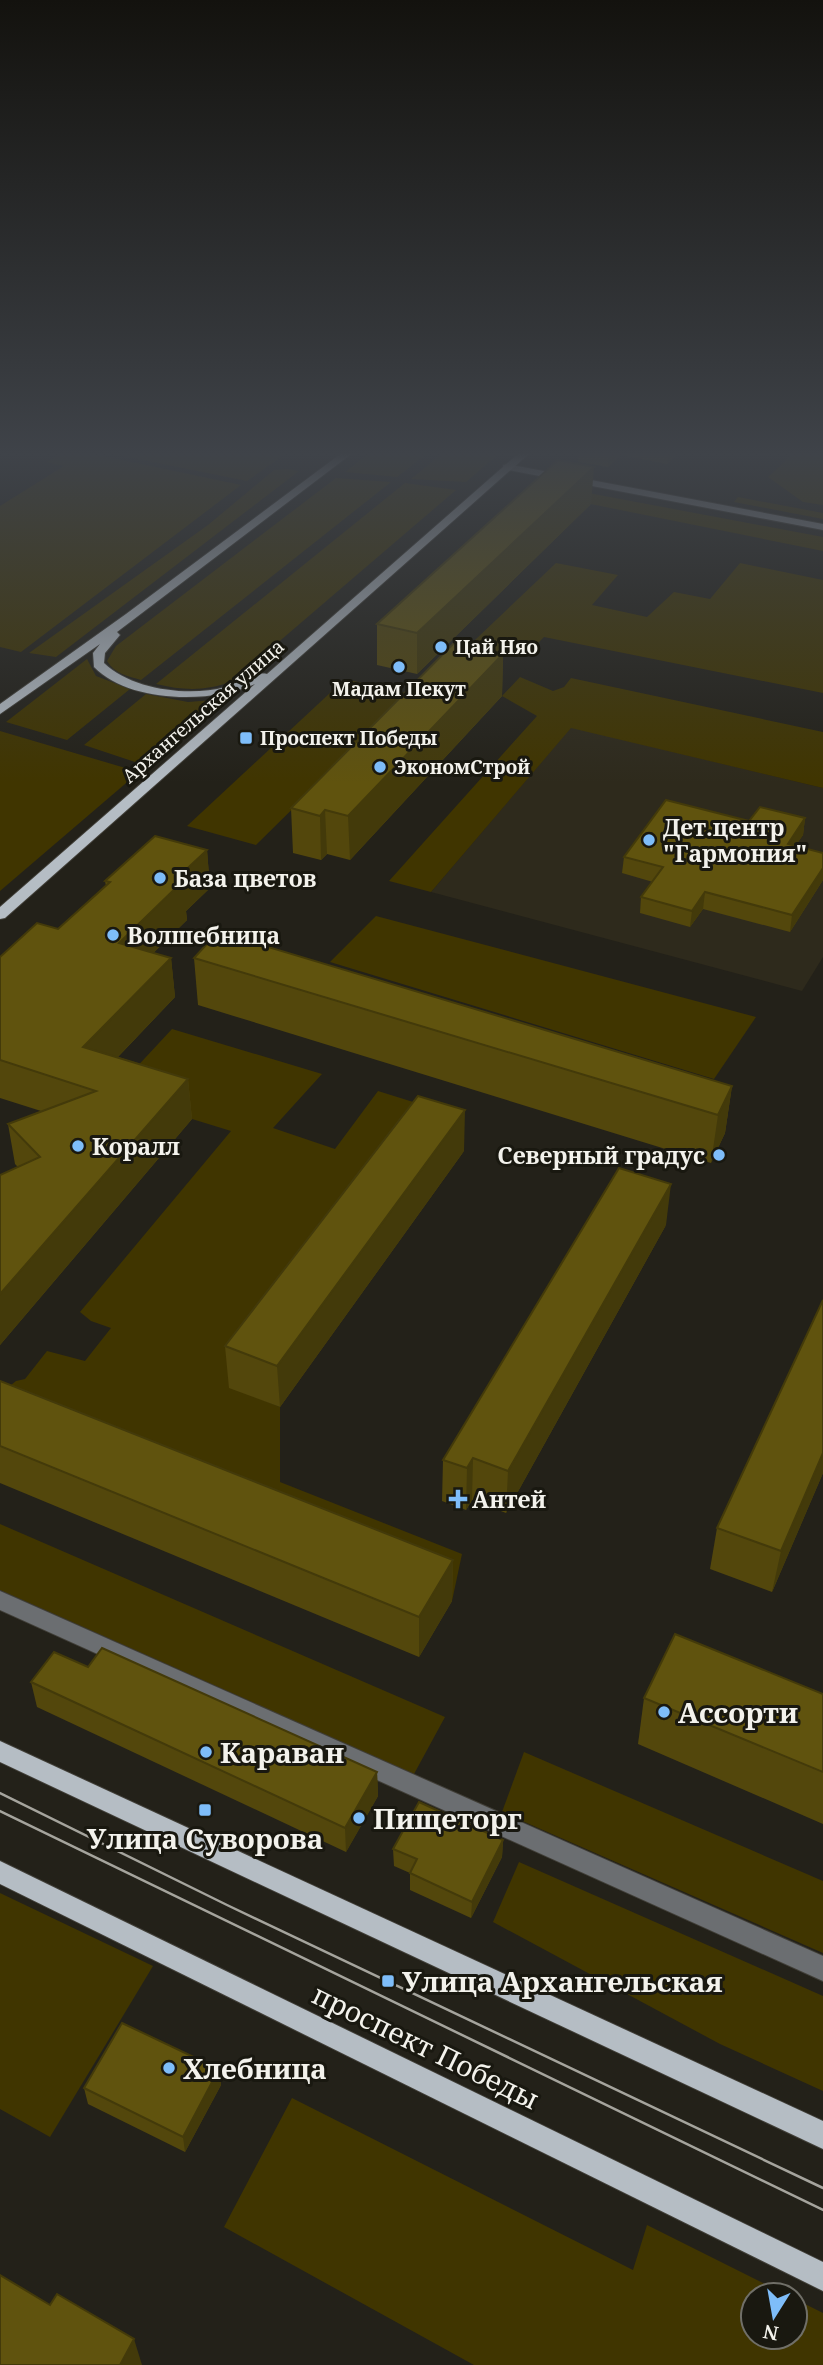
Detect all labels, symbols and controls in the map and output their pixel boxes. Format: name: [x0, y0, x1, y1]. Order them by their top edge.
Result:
street label: Архангельская улица: [116, 633, 290, 789]
place label: Цай Няо: [455, 634, 538, 660]
marker: Цай Няо: [433, 639, 449, 655]
marker: Мадам Пекут: [391, 659, 407, 675]
place label: Мадам Пекут: [332, 676, 466, 702]
place label: Проспект Победы: [260, 725, 437, 751]
marker: Проспект Победы: [238, 730, 254, 746]
place label: ЭкономСтрой: [394, 754, 530, 780]
marker: ЭкономСтрой: [372, 759, 388, 775]
place label: Дет.центр "Гармония": [663, 811, 807, 869]
marker: Дет.центр "Гармония": [641, 832, 657, 848]
place label: База цветов: [174, 862, 317, 894]
marker: База цветов: [152, 870, 168, 886]
place label: Волшебница: [127, 919, 280, 951]
marker: Волшебница: [105, 927, 121, 943]
place label: Коралл: [92, 1130, 180, 1162]
marker: Коралл: [70, 1138, 86, 1154]
place label: Северный градус: [498, 1139, 705, 1171]
marker: Северный градус: [711, 1147, 727, 1163]
place label: Антей: [472, 1483, 546, 1515]
marker: Антей: [450, 1491, 466, 1507]
place label: Ассорти: [678, 1693, 798, 1731]
marker: Ассорти: [656, 1704, 672, 1720]
place label: Караван: [220, 1733, 344, 1771]
marker: Караван: [198, 1744, 214, 1760]
place label: Пищеторг: [373, 1799, 522, 1837]
marker: Улица Суворова: [197, 1802, 213, 1818]
marker: Пищеторг: [351, 1810, 367, 1826]
place label: Улица Суворова: [87, 1819, 323, 1857]
place label: Улица Архангельская: [402, 1962, 722, 2000]
marker: Улица Архангельская: [380, 1973, 396, 1989]
street label: проспект Победы: [306, 1975, 546, 2117]
place label: Хлебница: [183, 2049, 327, 2087]
marker: Хлебница: [161, 2060, 177, 2076]
north arrow: [739, 2281, 809, 2351]
text: N: [761, 2318, 781, 2347]

